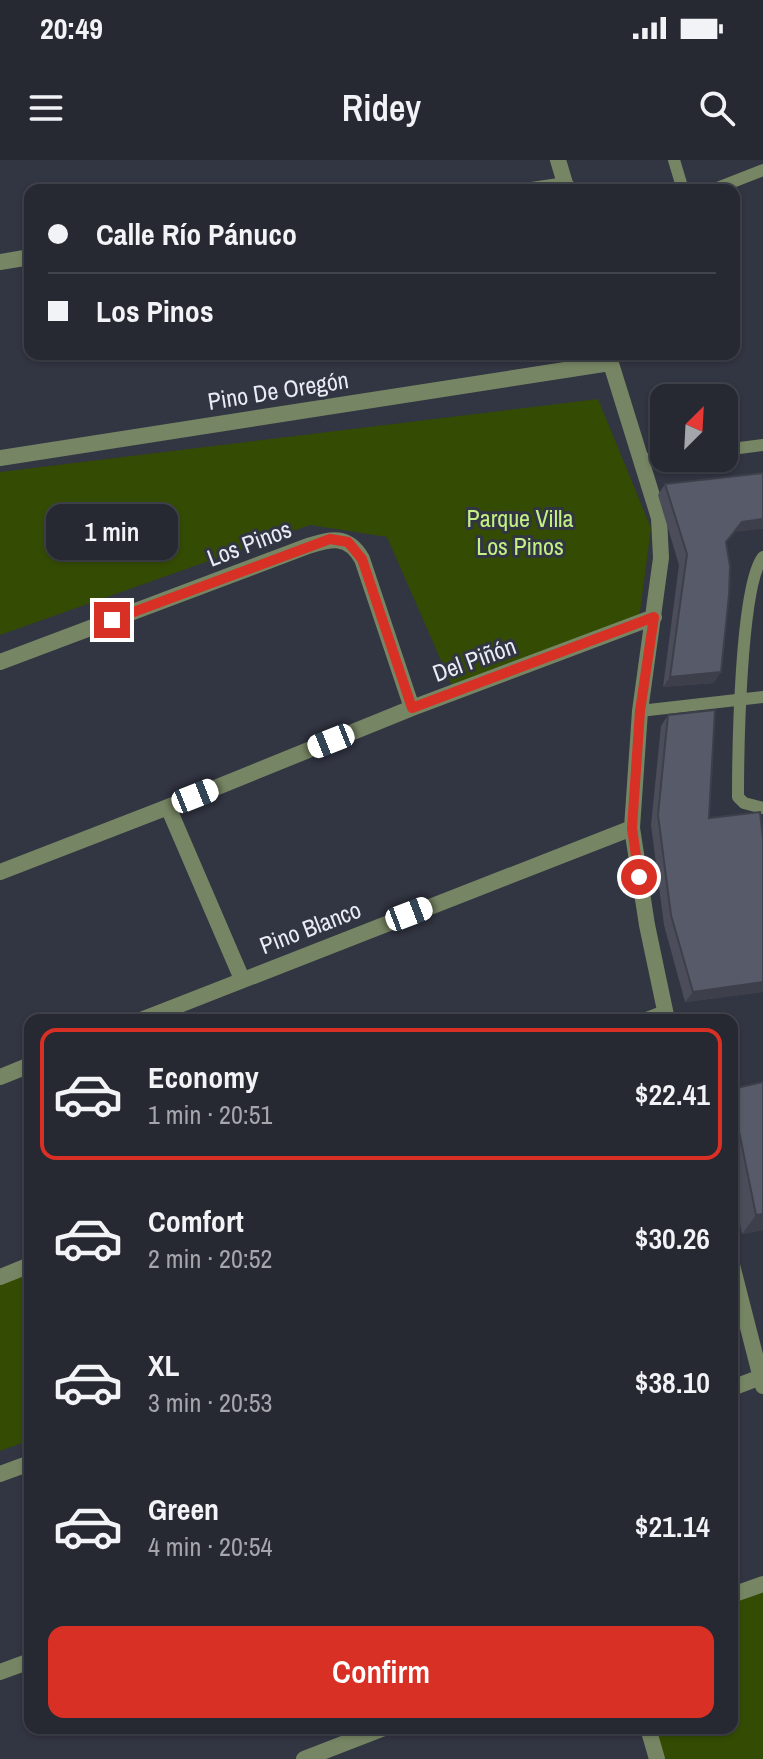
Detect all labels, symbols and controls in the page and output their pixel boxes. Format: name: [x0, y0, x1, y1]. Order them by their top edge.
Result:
text: 20:49: [40, 8, 103, 48]
text: Ridey: [342, 84, 421, 132]
icon: menu: [24, 86, 68, 130]
icon: search: [695, 86, 739, 130]
text: Calle Río Pánuco: [96, 214, 297, 254]
text: Los Pinos: [96, 291, 214, 331]
street label: Pino De Oregón: [205, 363, 351, 417]
north arrow: [650, 384, 738, 472]
map controls: [650, 384, 738, 472]
park label: Parque Villa Los Pinos: [467, 502, 573, 562]
callout: 1 min: [46, 504, 178, 560]
street label: Los Pinos: [202, 512, 296, 574]
text: 1 min: [85, 514, 139, 549]
route end: [94, 602, 130, 638]
street label: Del Piñón: [428, 629, 520, 689]
car: [304, 721, 358, 761]
car: [168, 776, 222, 816]
route start: [621, 859, 657, 895]
street label: Pino Blanco: [255, 893, 365, 961]
car: [382, 894, 436, 934]
text: Economy: [148, 1057, 259, 1097]
icon: car: [52, 1058, 124, 1130]
text: $22.41: [635, 1074, 710, 1114]
text: 1 min · 20:51: [148, 1097, 272, 1132]
text: Comfort: [148, 1201, 244, 1241]
icon: car: [52, 1202, 124, 1274]
text: $30.26: [635, 1218, 710, 1258]
text: 2 min · 20:52: [148, 1241, 272, 1276]
text: XL: [148, 1345, 179, 1385]
icon: car: [52, 1346, 124, 1418]
text: $38.10: [635, 1362, 710, 1402]
text: 3 min · 20:53: [148, 1385, 272, 1420]
text: Green: [148, 1489, 219, 1529]
icon: car: [52, 1490, 124, 1562]
text: $21.14: [635, 1506, 710, 1546]
text: 4 min · 20:54: [148, 1529, 272, 1564]
button: Confirm: [48, 1626, 714, 1718]

